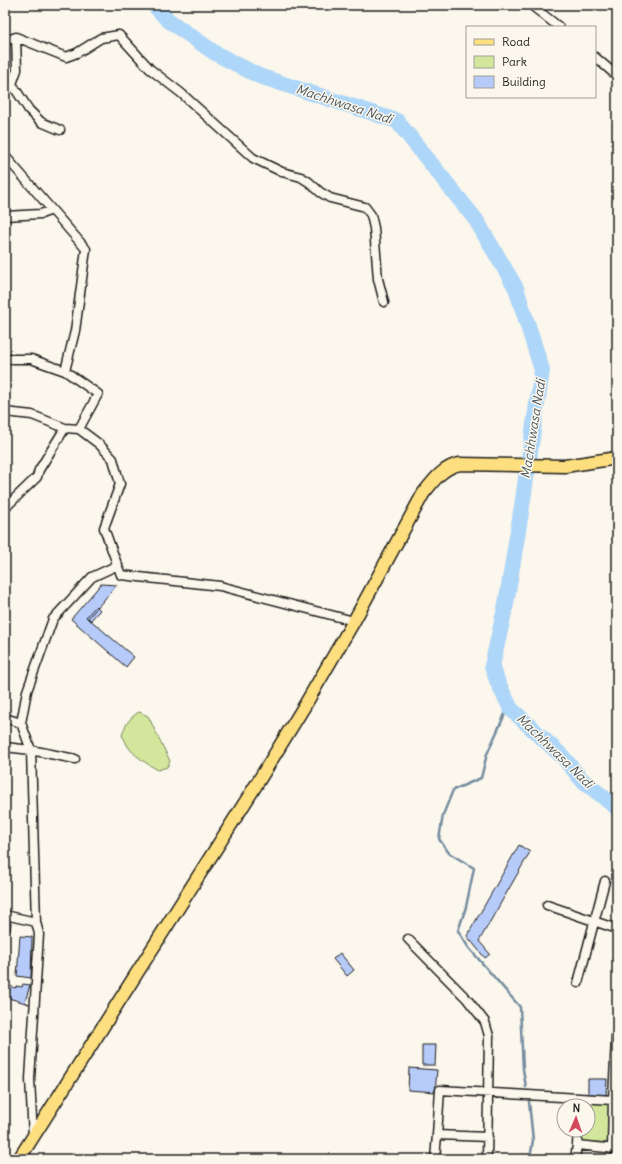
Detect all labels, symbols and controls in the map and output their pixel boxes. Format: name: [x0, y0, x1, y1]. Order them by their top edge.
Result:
legend: [466, 26, 596, 98]
text: Road: [502, 34, 530, 49]
text: Park: [502, 54, 527, 69]
text: Building: [502, 74, 546, 89]
water label: Machhwasa Nadi: [294, 80, 396, 128]
water label: Machhwasa Nadi: [517, 376, 550, 480]
water label: Machhwasa Nadi: [513, 710, 598, 793]
north arrow: [556, 1098, 596, 1138]
text: N: [572, 1101, 580, 1115]

